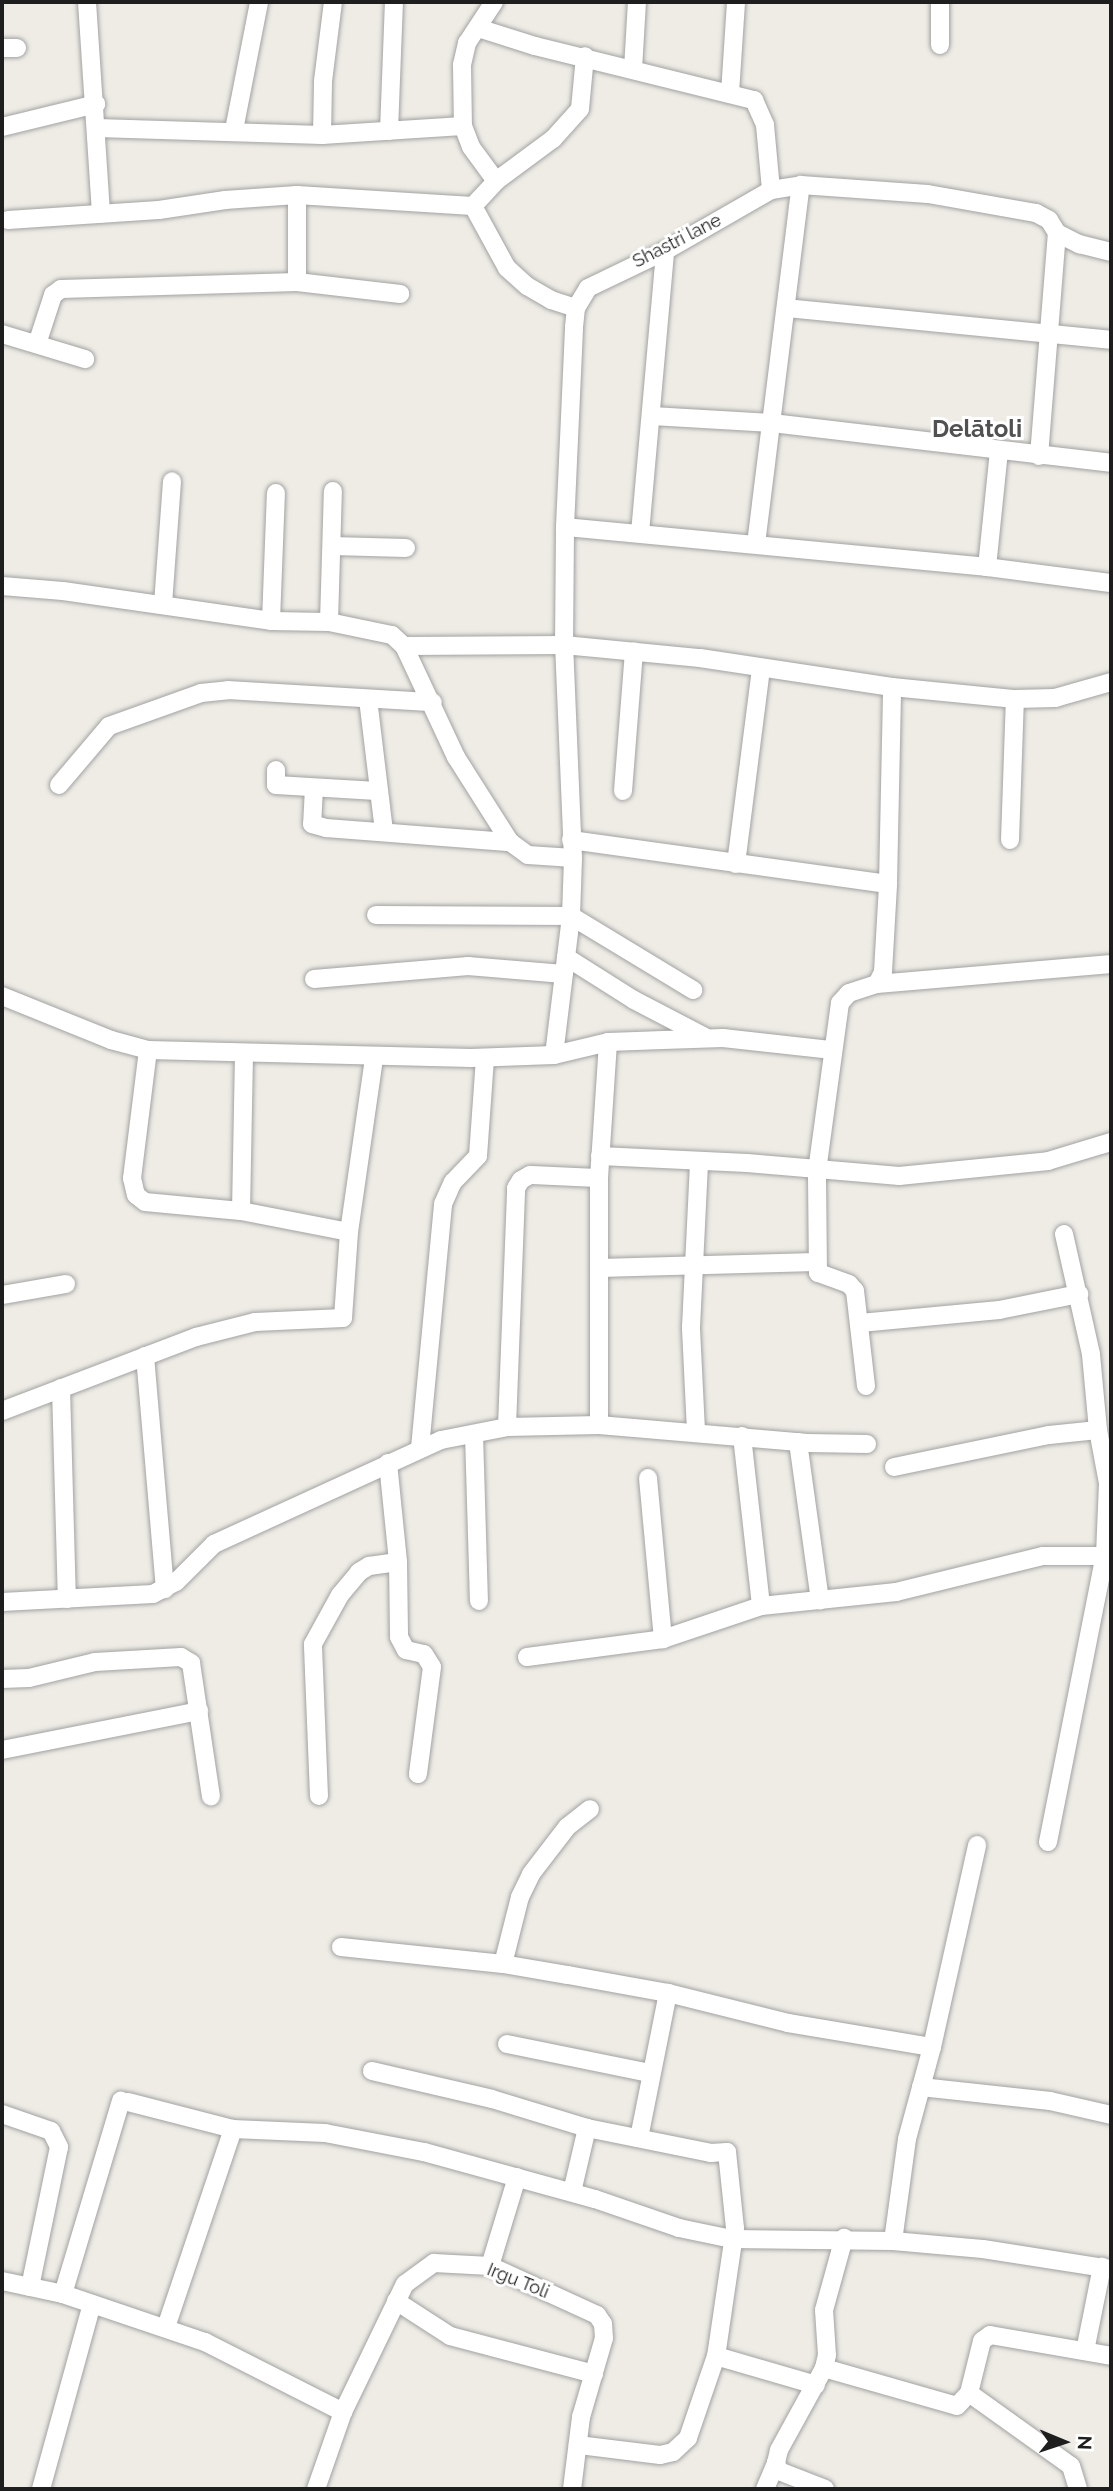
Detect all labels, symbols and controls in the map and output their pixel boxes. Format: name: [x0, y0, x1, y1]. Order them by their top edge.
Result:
street label: Shastri lane: [629, 209, 725, 273]
district label: Delātoli: [932, 415, 1022, 443]
street label: Irgu Toli: [484, 2259, 552, 2303]
north arrow: [1029, 2407, 1099, 2477]
text: N: [1074, 2435, 1096, 2450]

